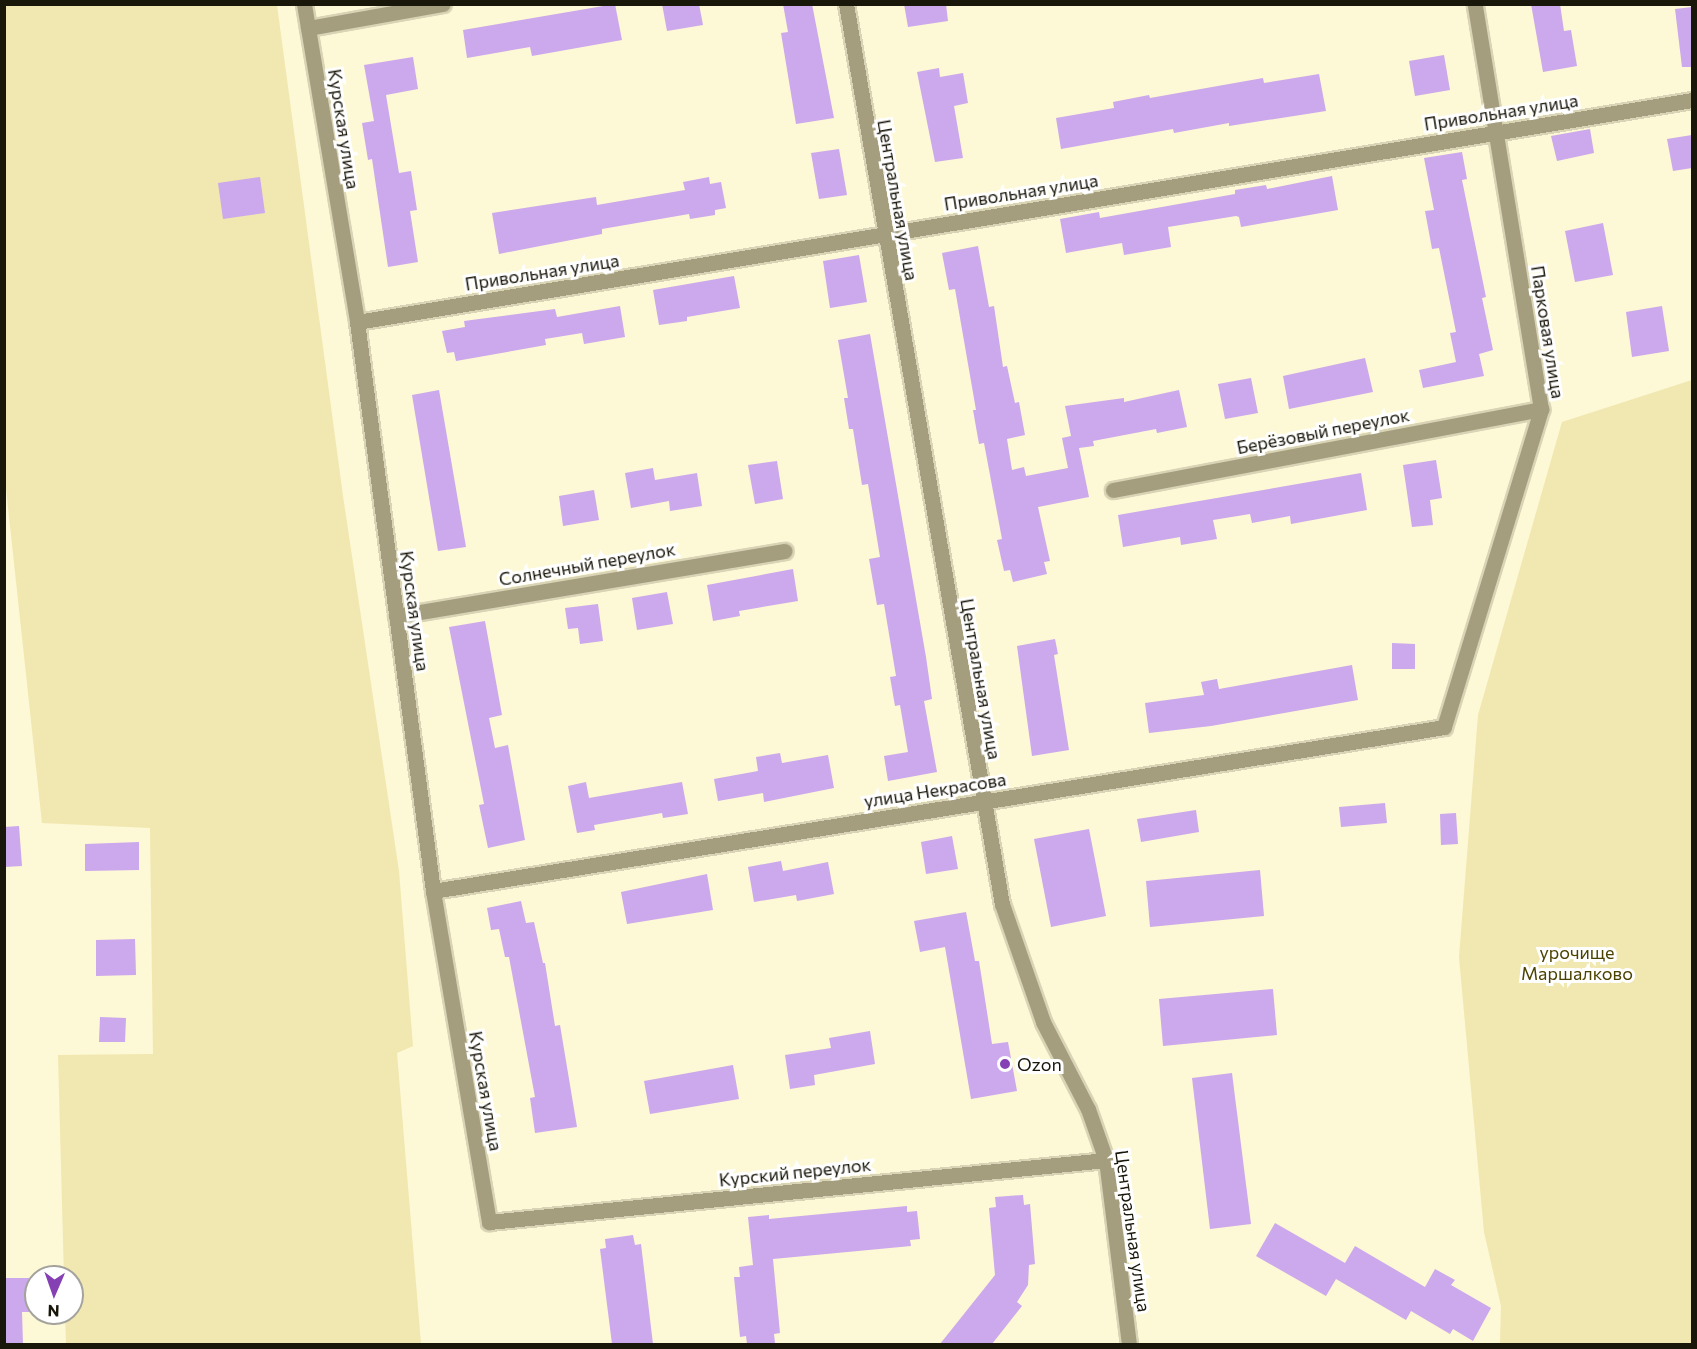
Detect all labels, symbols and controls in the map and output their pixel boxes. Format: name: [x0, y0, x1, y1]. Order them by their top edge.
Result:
street label: Курская улица: [324, 67, 364, 191]
street label: Привольная улица: [1422, 89, 1580, 135]
street label: Центральная улица: [873, 118, 923, 282]
street label: Привольная улица: [942, 169, 1100, 215]
street label: Привольная улица: [463, 249, 621, 295]
street label: Парковая улица: [1527, 264, 1569, 400]
street label: Берёзовый переулок: [1235, 404, 1411, 458]
street label: Солнечный переулок: [497, 538, 677, 590]
street label: Курская улица: [396, 549, 434, 673]
street label: Центральная улица: [956, 597, 1006, 761]
street label: улица Некрасова: [862, 768, 1008, 812]
park label: урочище Маршалково: [1521, 942, 1633, 984]
street label: Курская улица: [465, 1029, 507, 1153]
place label: Ozon: [1017, 1053, 1062, 1075]
marker: Ozon: [998, 1057, 1012, 1071]
street label: Центральная улица: [1111, 1149, 1155, 1313]
street label: Курский переулок: [718, 1153, 872, 1191]
north arrow: [24, 1265, 84, 1325]
text: N: [47, 1302, 60, 1321]

